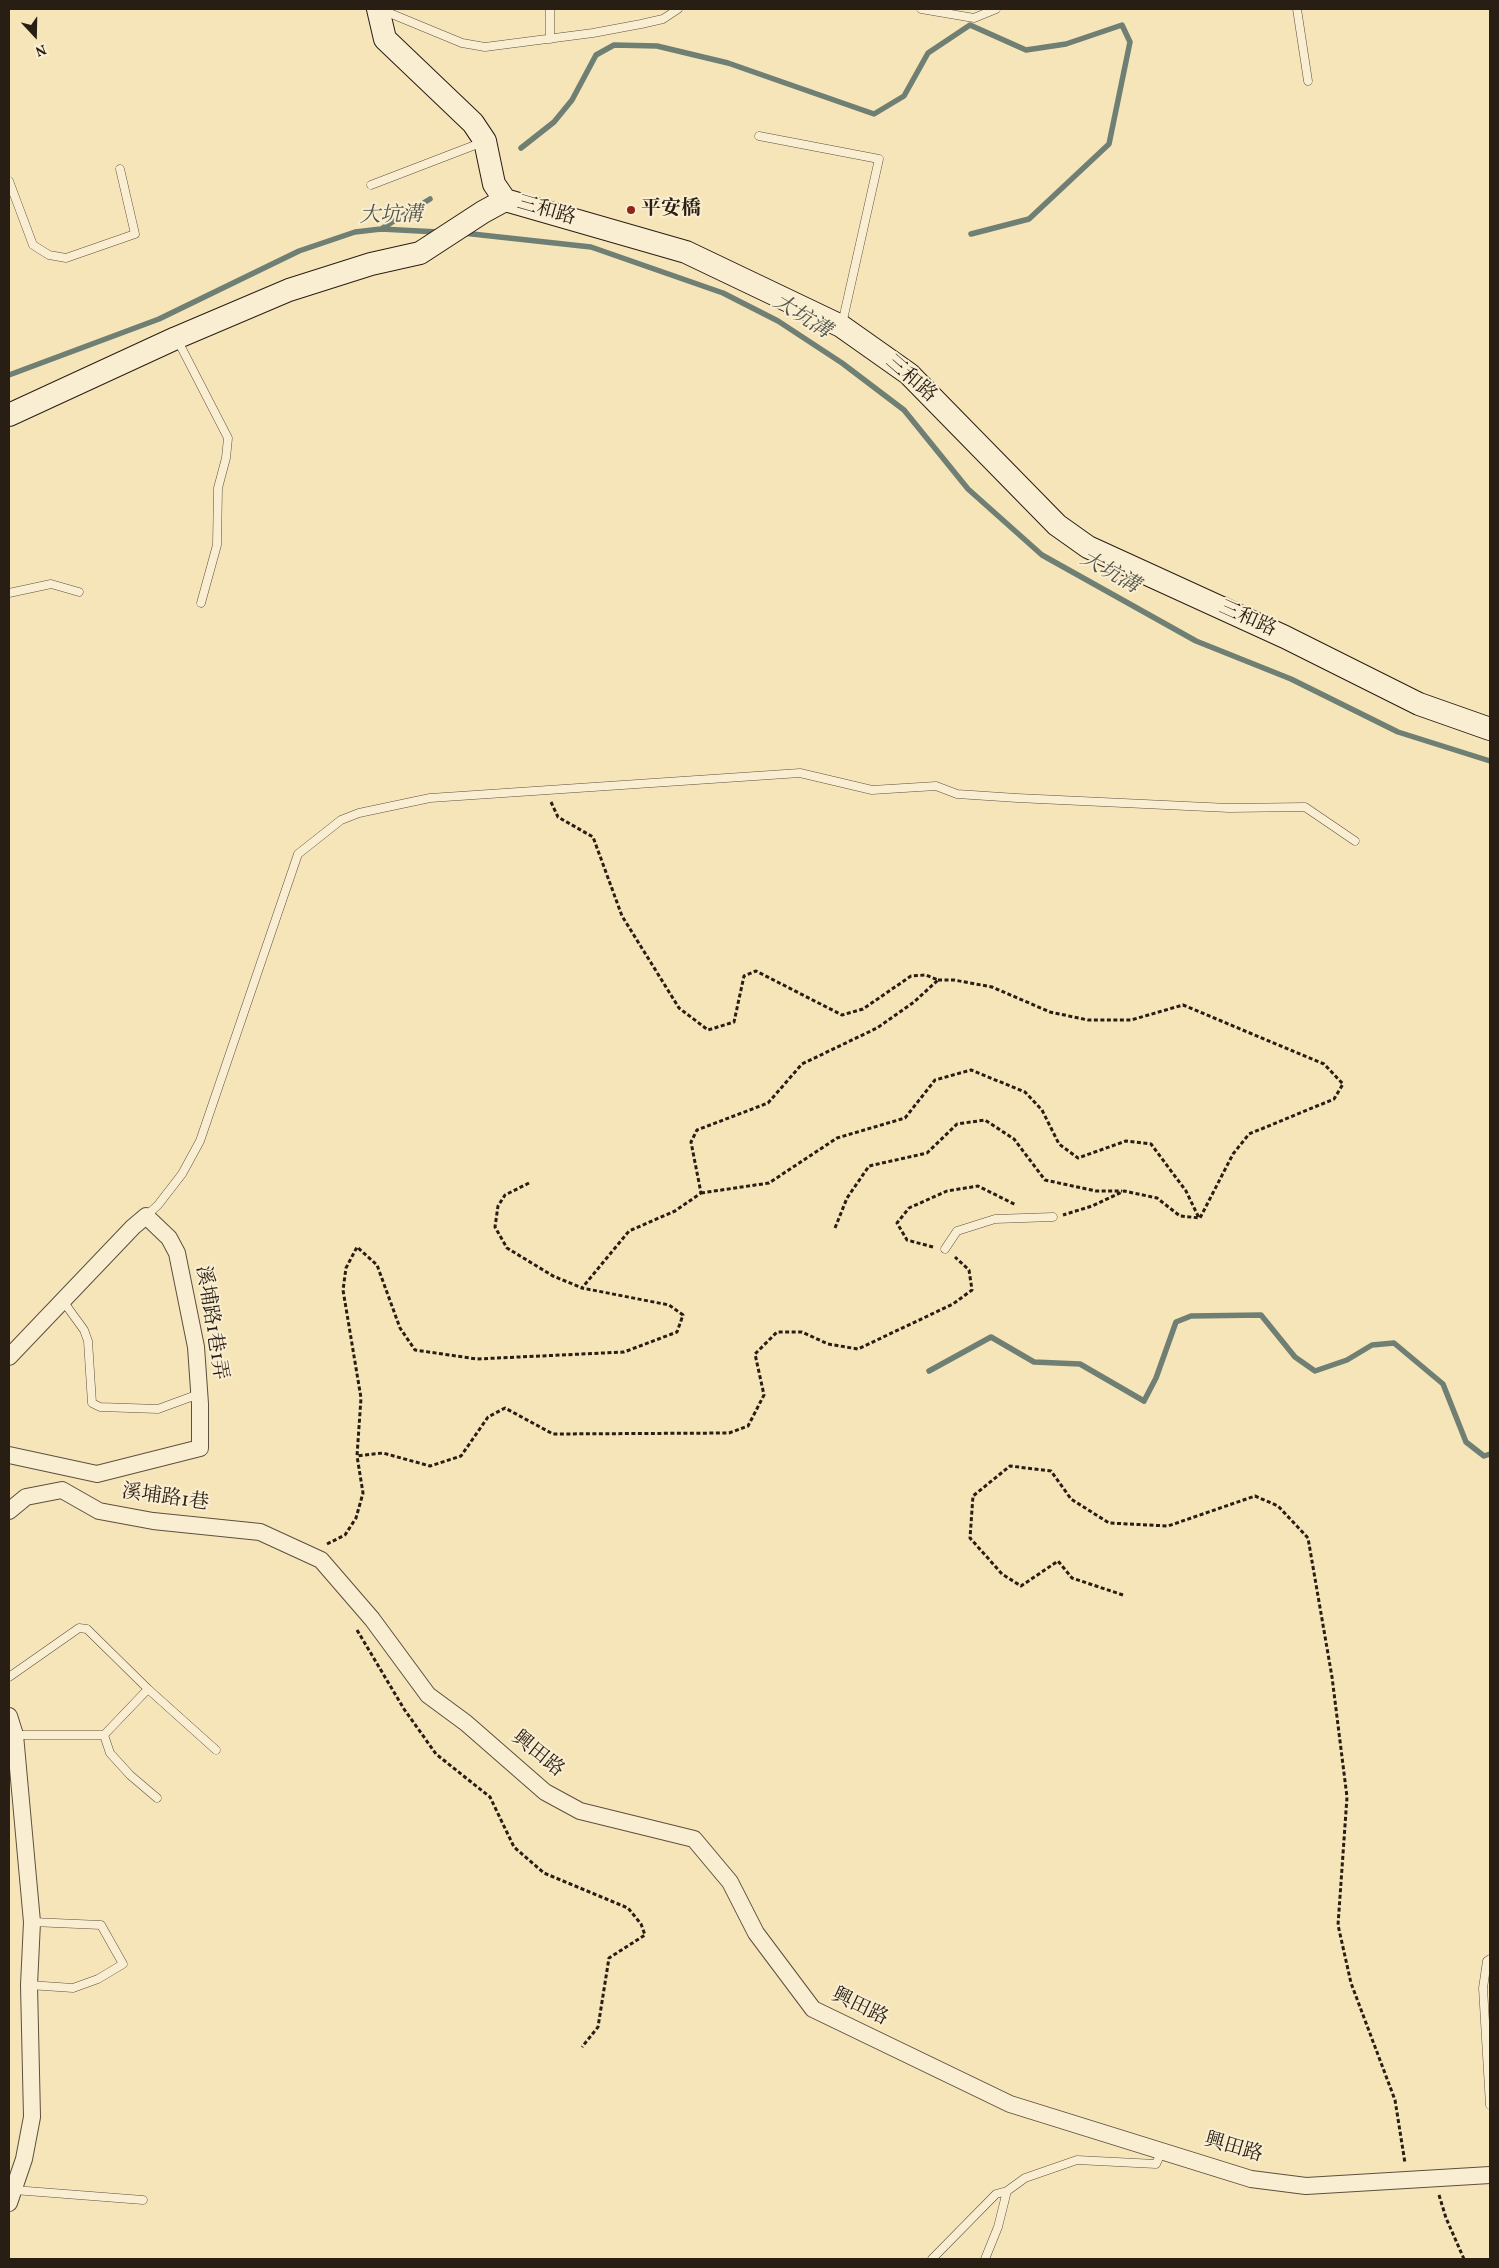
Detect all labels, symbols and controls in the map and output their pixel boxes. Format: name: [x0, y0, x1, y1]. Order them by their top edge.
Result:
north arrow: [10, 10, 60, 60]
text: N: [32, 39, 49, 60]
street label: 三和路: [514, 192, 578, 232]
place label: 平安橋: [641, 198, 701, 222]
water label: 大坑溝: [359, 204, 423, 230]
marker: 平安橋: [625, 204, 637, 216]
water label: 大坑溝: [768, 291, 834, 345]
street label: 三和路: [879, 351, 941, 409]
water label: 大坑溝: [1075, 548, 1143, 600]
street label: 三和路: [1215, 597, 1279, 643]
street label: 溪埔路1巷1弄: [189, 1264, 231, 1382]
street label: 溪埔路1巷: [120, 1481, 210, 1517]
street label: 興田路: [506, 1727, 568, 1783]
street label: 興田路: [827, 1984, 891, 2032]
street label: 興田路: [1201, 2129, 1265, 2169]

